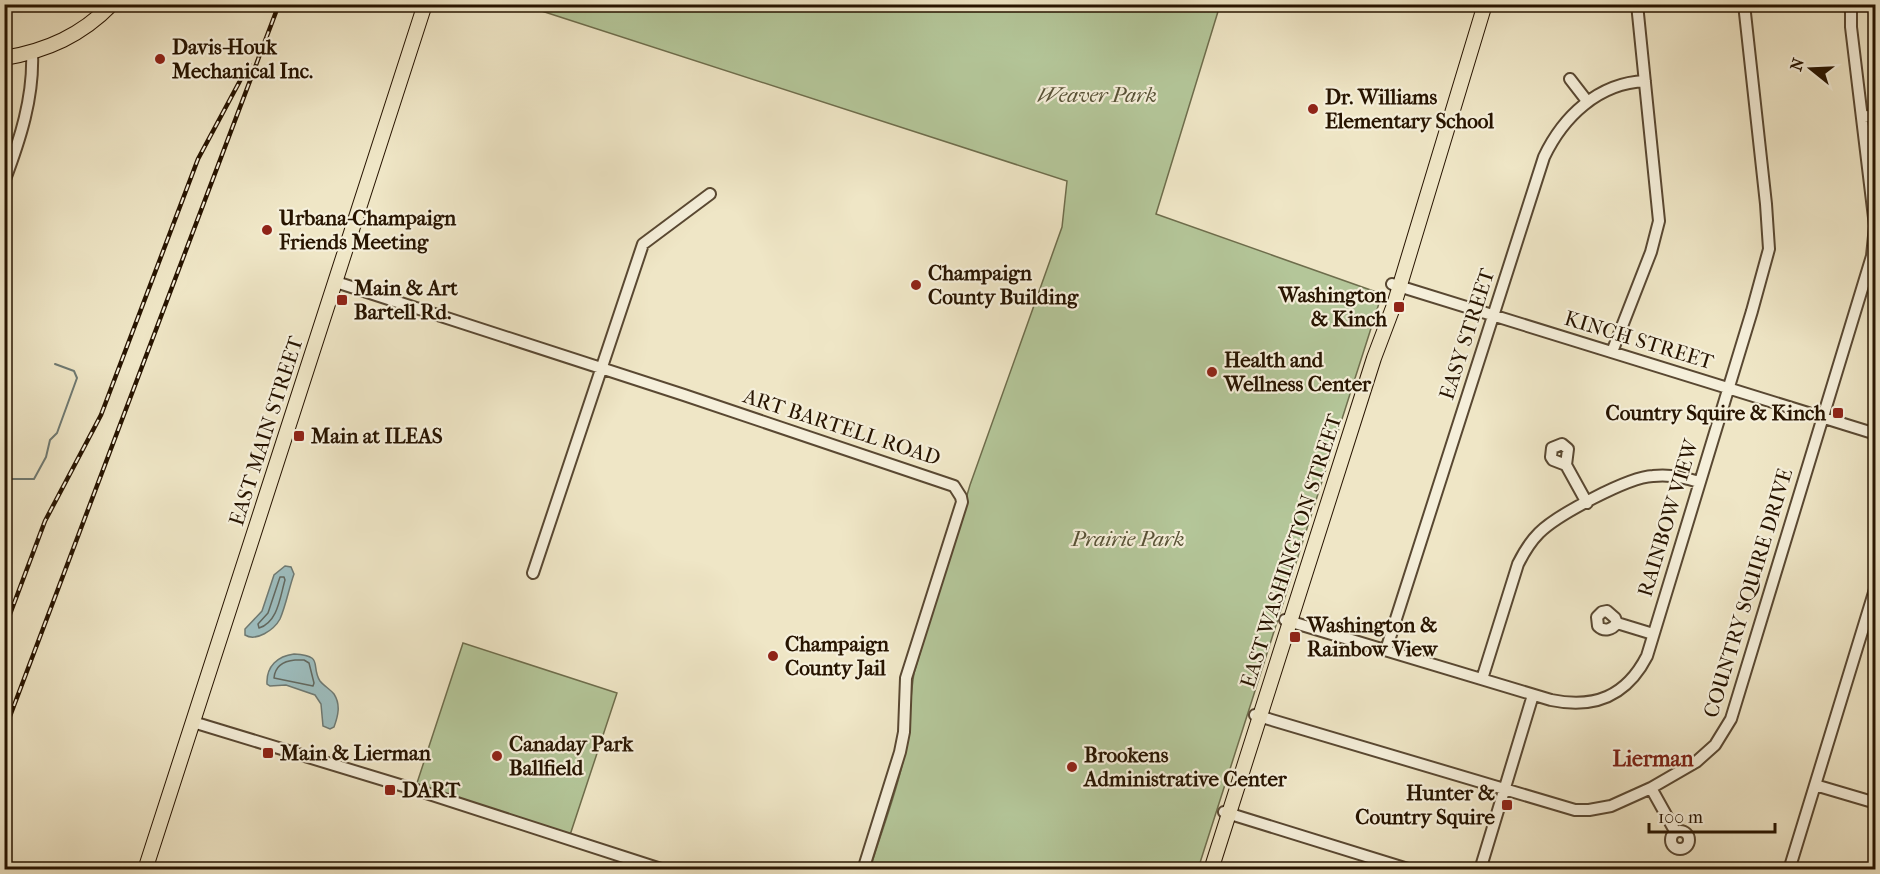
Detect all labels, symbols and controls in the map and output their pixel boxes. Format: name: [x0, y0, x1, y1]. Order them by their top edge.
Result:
place label: Davis-Houk Mechanical Inc.: [171, 35, 313, 83]
north arrow: [1781, 39, 1841, 99]
marker: Davis-Houk Mechanical Inc.: [153, 52, 167, 66]
text: N: [1786, 55, 1808, 73]
park label: Weaver Park: [1037, 83, 1157, 107]
place label: Dr. Williams Elementary School: [1325, 85, 1494, 133]
marker: Dr. Williams Elementary School: [1306, 102, 1320, 116]
place label: Urbana-Champaign Friends Meeting: [278, 206, 457, 254]
marker: Urbana-Champaign Friends Meeting: [260, 223, 274, 237]
place label: Champaign County Building: [928, 261, 1079, 309]
street label: EASY STREET: [1435, 265, 1500, 402]
place label: Main & Art Bartell Rd.: [353, 276, 458, 324]
marker: Champaign County Building: [909, 278, 923, 292]
place label: Washington & Kinch: [1278, 283, 1388, 331]
marker: Main & Art Bartell Rd.: [335, 293, 349, 307]
marker: Washington & Kinch: [1392, 300, 1406, 314]
street label: KINCH STREET: [1562, 306, 1717, 374]
street label: EAST MAIN STREET: [224, 333, 308, 529]
place label: Health and Wellness Center: [1223, 348, 1372, 396]
marker: Health and Wellness Center: [1205, 365, 1219, 379]
street label: ART BARTELL ROAD: [739, 383, 944, 470]
place label: Country Squire & Kinch: [1606, 401, 1826, 425]
marker: Country Squire & Kinch: [1831, 406, 1845, 420]
street label: EAST WASHINGTON STREET: [1235, 410, 1347, 691]
place label: Main at ILEAS: [310, 424, 443, 448]
marker: Main at ILEAS: [292, 429, 306, 443]
street label: RAINBOW VIEW: [1633, 435, 1704, 600]
street label: COUNTRY SQUIRE DRIVE: [1699, 465, 1797, 721]
park label: Prairie Park: [1071, 527, 1184, 551]
place label: Washington & Rainbow View: [1306, 613, 1439, 661]
marker: Washington & Rainbow View: [1288, 630, 1302, 644]
place label: Champaign County Jail: [785, 632, 890, 680]
marker: Champaign County Jail: [766, 649, 780, 663]
place label: Canaday Park Ballfield: [509, 732, 634, 780]
place label: Main & Lierman: [279, 741, 432, 765]
place label: Brookens Administrative Center: [1082, 743, 1288, 791]
marker: Main & Lierman: [261, 746, 275, 760]
district label: Lierman: [1612, 746, 1694, 772]
marker: Canaday Park Ballfield: [490, 749, 504, 763]
marker: Brookens Administrative Center: [1065, 760, 1079, 774]
place label: DART: [402, 778, 461, 802]
place label: Hunter & Country Squire: [1355, 781, 1496, 829]
marker: DART: [383, 783, 397, 797]
scale bar: [1649, 796, 1775, 834]
marker: Hunter & Country Squire: [1500, 798, 1514, 812]
text: 100 m: [1658, 807, 1703, 828]

